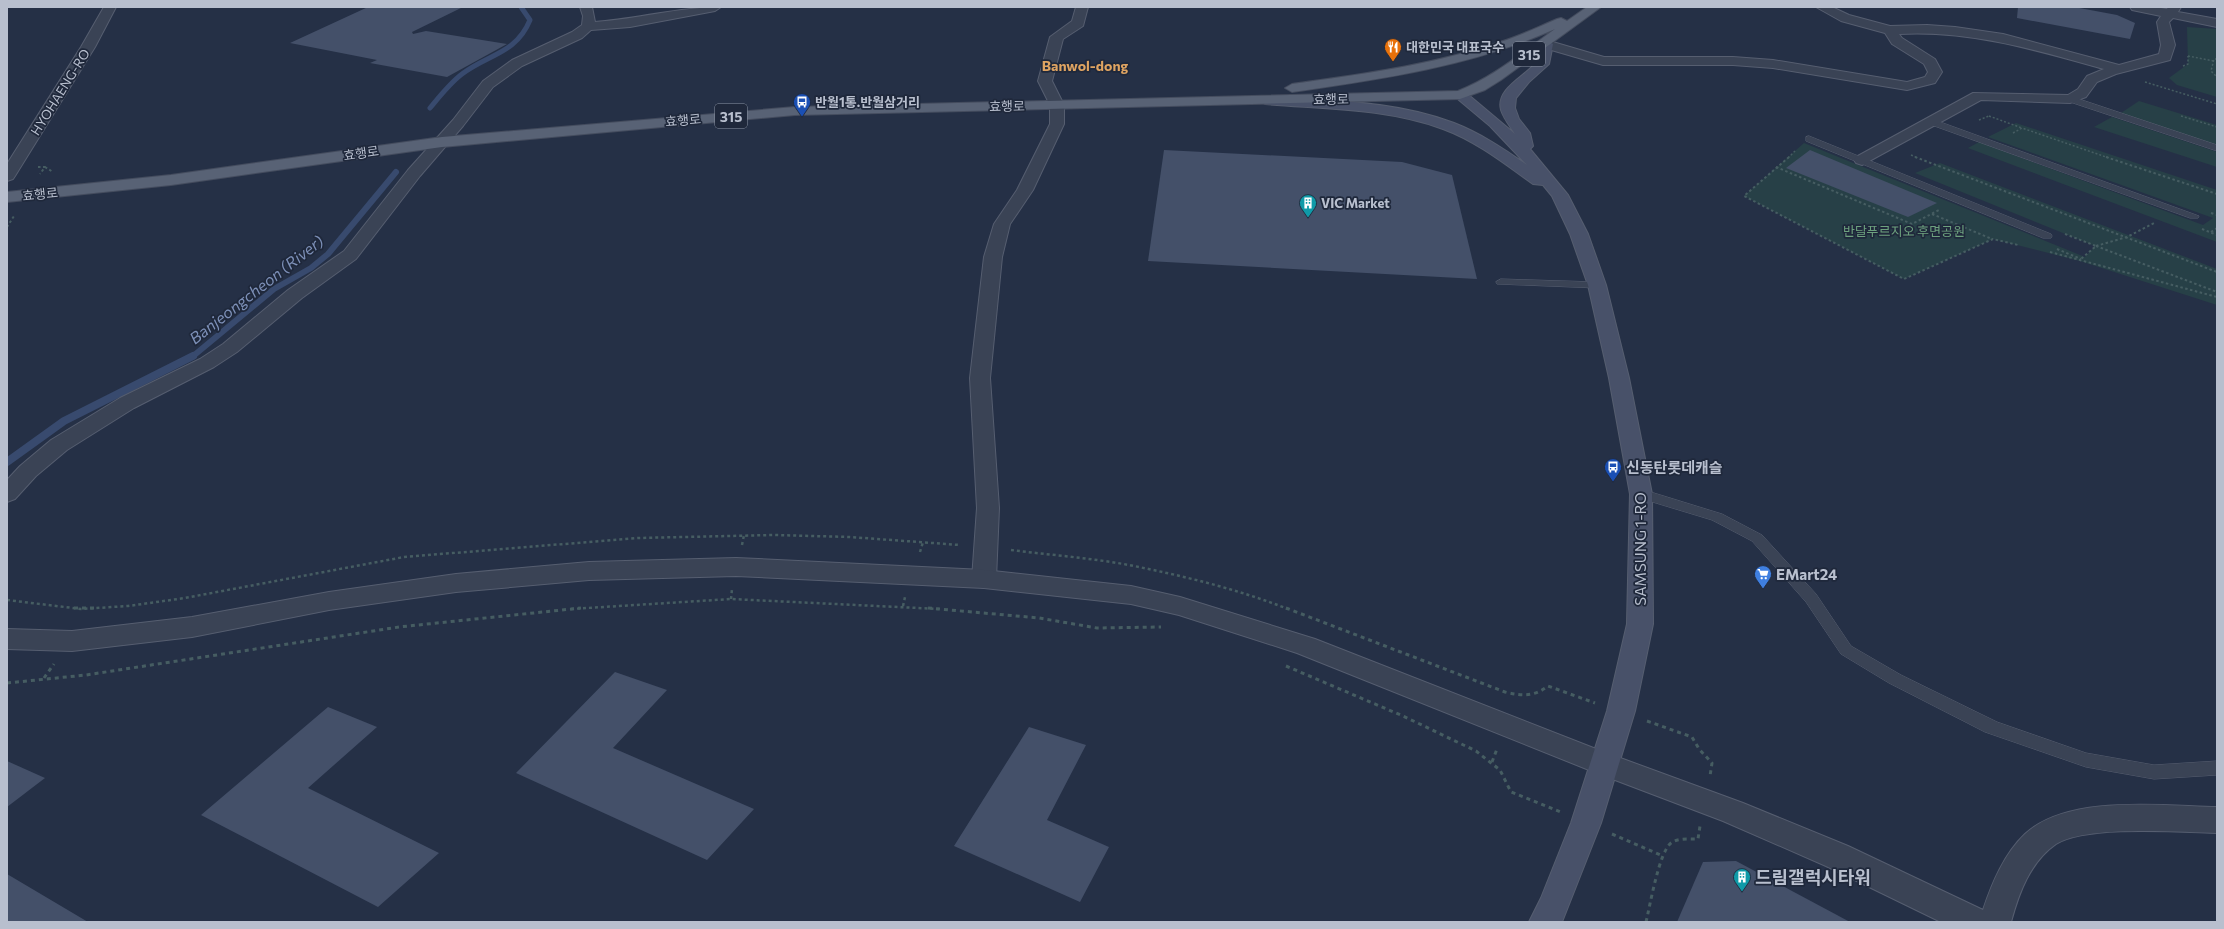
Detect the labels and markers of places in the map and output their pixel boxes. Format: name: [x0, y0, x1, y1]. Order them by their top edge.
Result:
restaurant icon: 대한민국 대표국수: [1383, 37, 1403, 62]
place label: 대한민국 대표국수: [1406, 39, 1504, 55]
bus stop icon: 반월1통.반월삼거리: [792, 92, 812, 117]
place label: 반월1통.반월삼거리: [815, 94, 920, 110]
building icon: VIC Market: [1298, 193, 1318, 218]
place label: VIC Market: [1321, 195, 1390, 211]
bus stop icon: 신동탄롯데캐슬: [1603, 457, 1623, 482]
place label: 신동탄롯데캐슬: [1626, 458, 1723, 476]
supermarket icon: EMart24: [1753, 564, 1773, 589]
place label: EMart24: [1776, 565, 1837, 583]
place label: 드림갤럭시타워: [1755, 866, 1871, 888]
building icon: 드림갤럭시타워: [1732, 867, 1752, 892]

